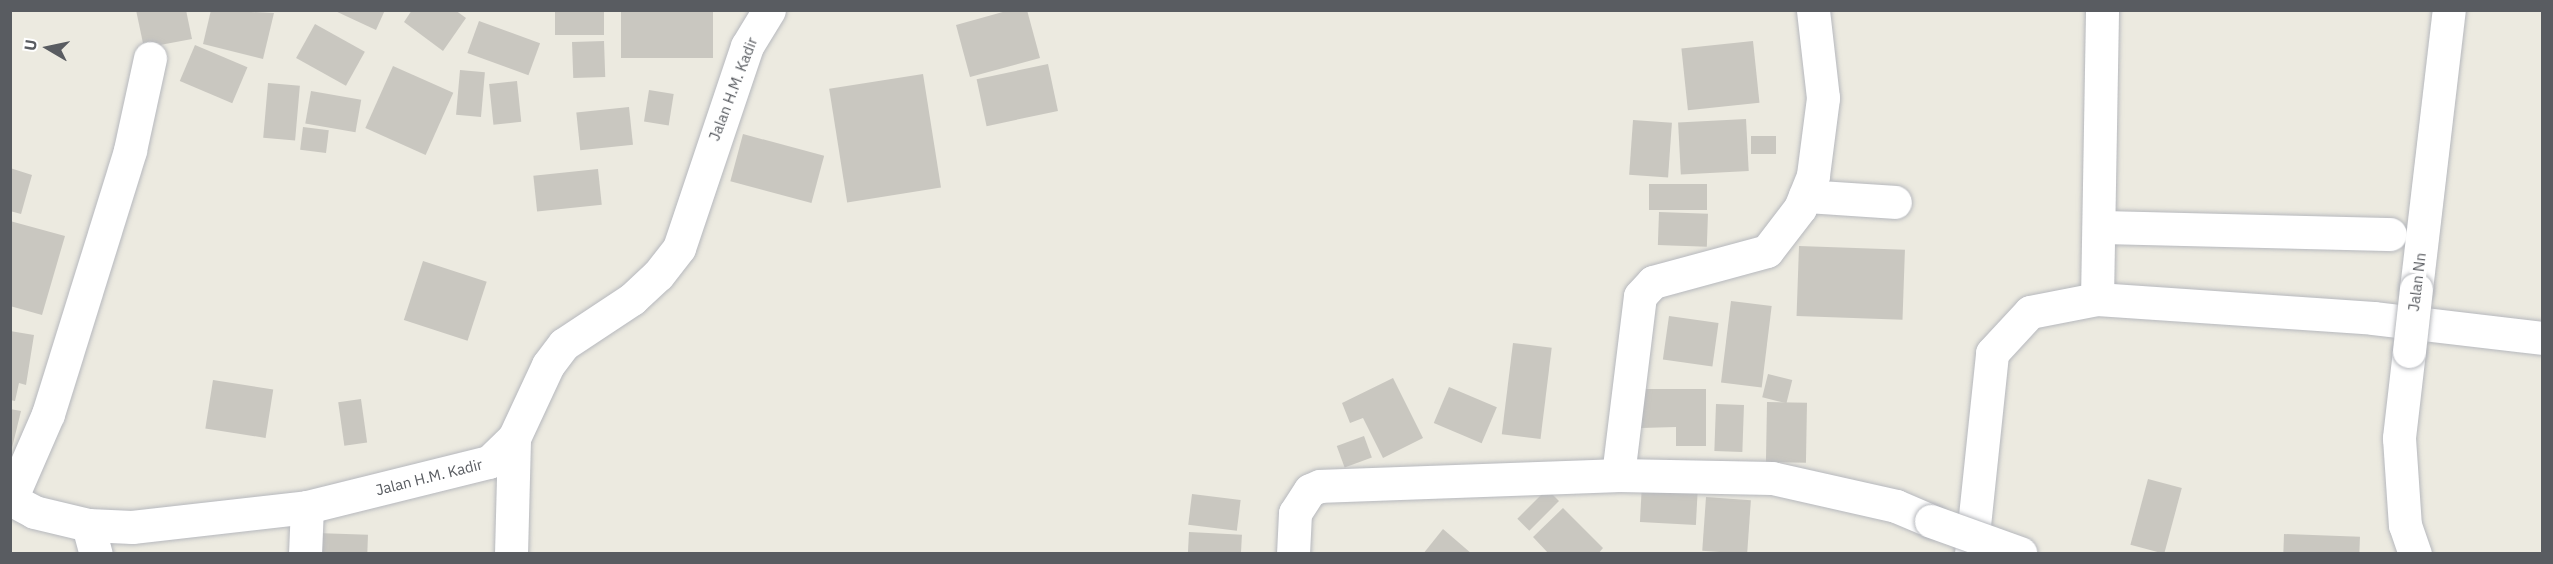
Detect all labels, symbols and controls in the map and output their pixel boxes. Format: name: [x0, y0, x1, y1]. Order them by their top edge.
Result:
north arrow: [18, 18, 78, 78]
street label: Jalan H.M. Kadir: [705, 35, 761, 143]
text: U: [19, 38, 41, 52]
street label: Jalan Nn: [2404, 252, 2430, 312]
street label: Jalan H.M. Kadir: [374, 455, 484, 499]

